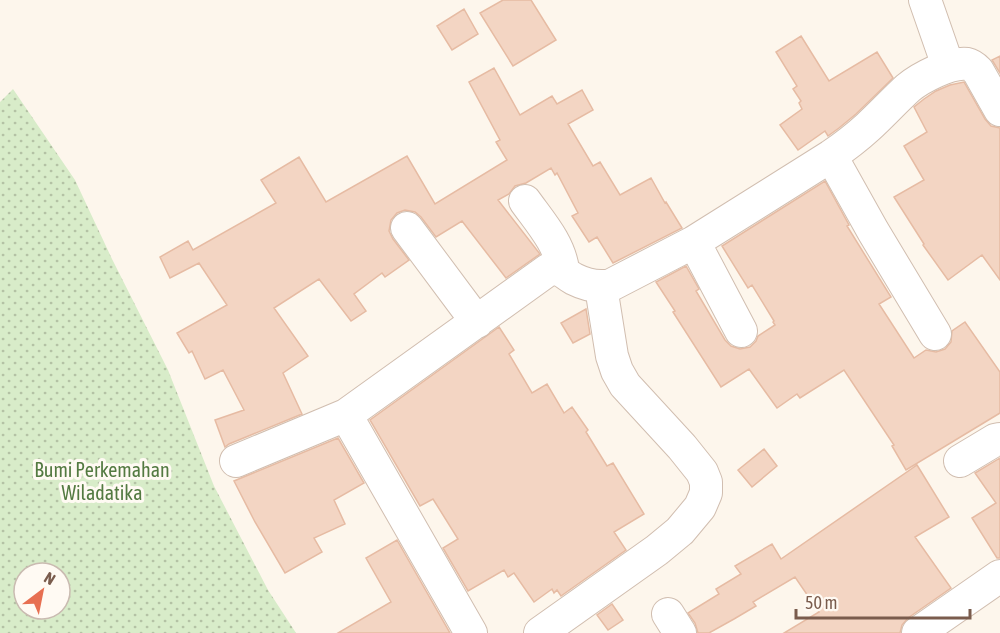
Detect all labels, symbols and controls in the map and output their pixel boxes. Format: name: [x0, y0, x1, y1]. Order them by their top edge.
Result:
park label: Bumi Perkemahan Wiladatika: [34, 458, 170, 504]
north arrow: [12, 561, 72, 621]
text: N: [41, 568, 59, 588]
scale bar: [796, 582, 970, 620]
text: 50 m: [805, 592, 837, 613]

